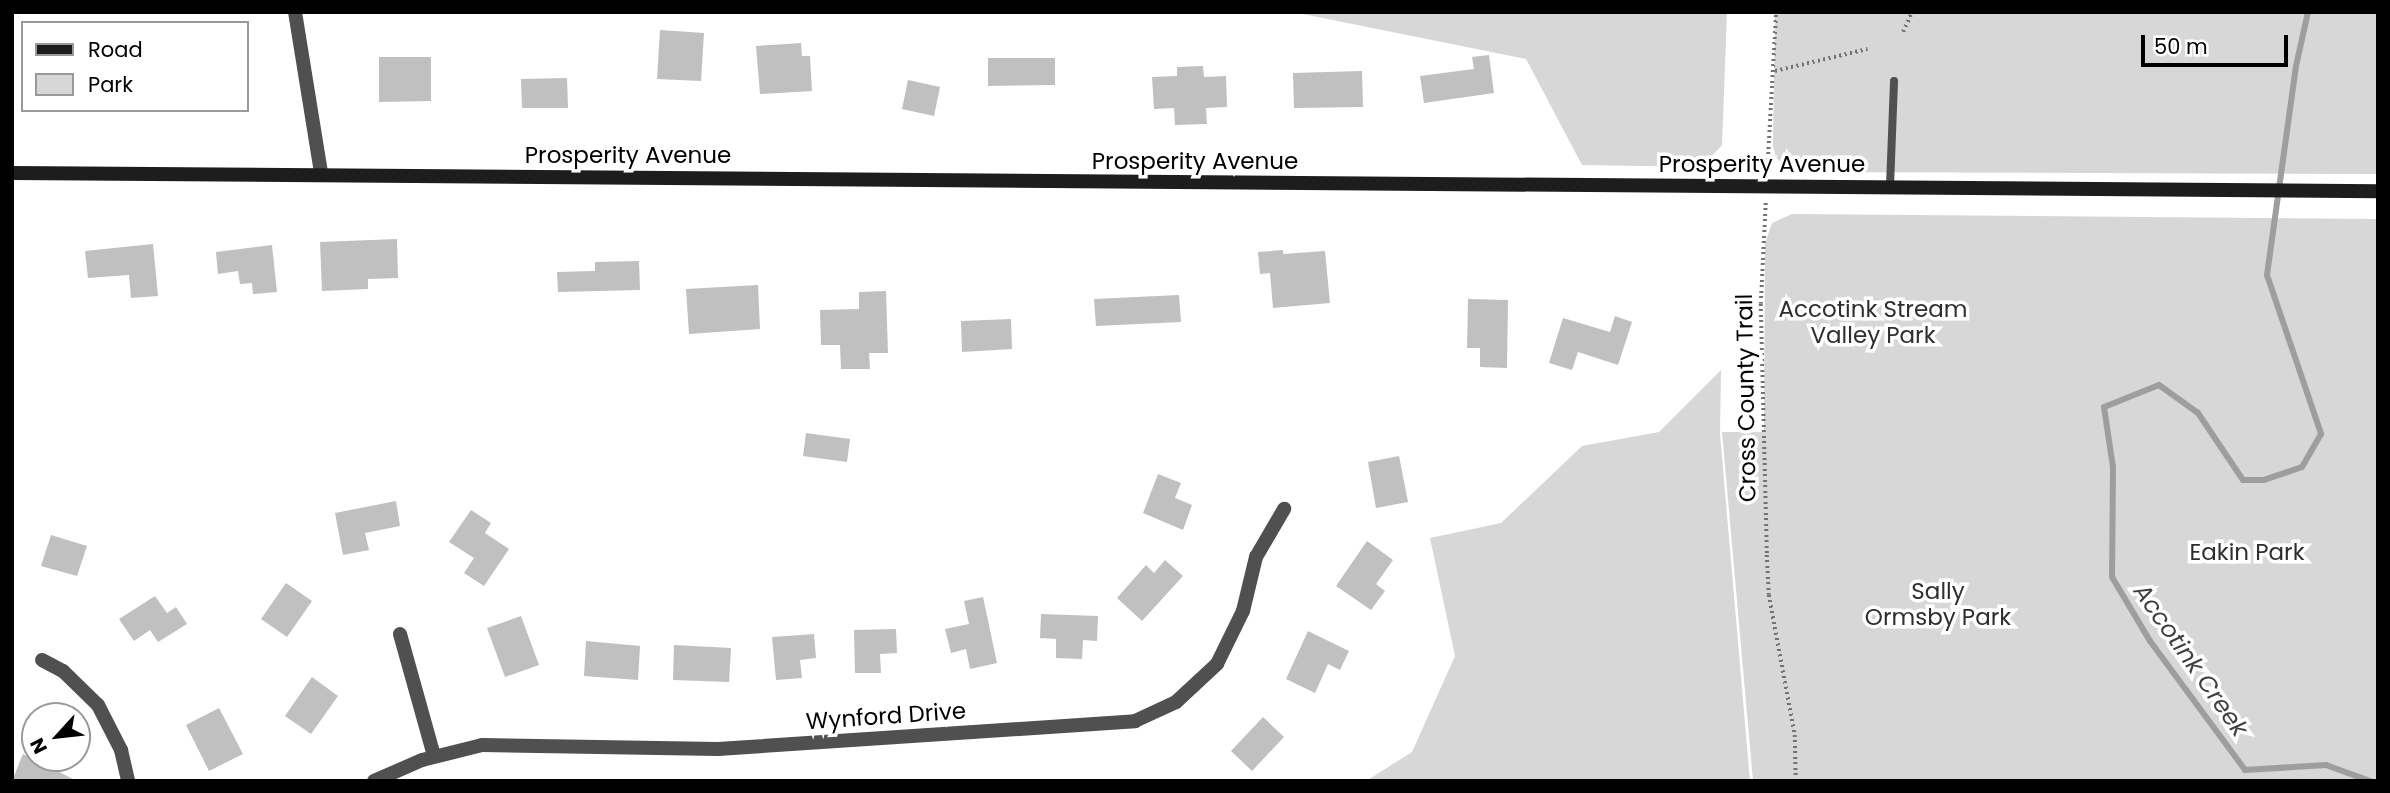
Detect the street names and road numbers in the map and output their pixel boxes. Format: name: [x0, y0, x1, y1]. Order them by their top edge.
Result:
street label: Prosperity Avenue: [525, 141, 731, 169]
street label: Prosperity Avenue: [1092, 147, 1298, 175]
street label: Prosperity Avenue: [1659, 150, 1865, 178]
street label: Cross County Trail: [1730, 294, 1762, 502]
street label: Wynford Drive: [805, 697, 967, 735]

